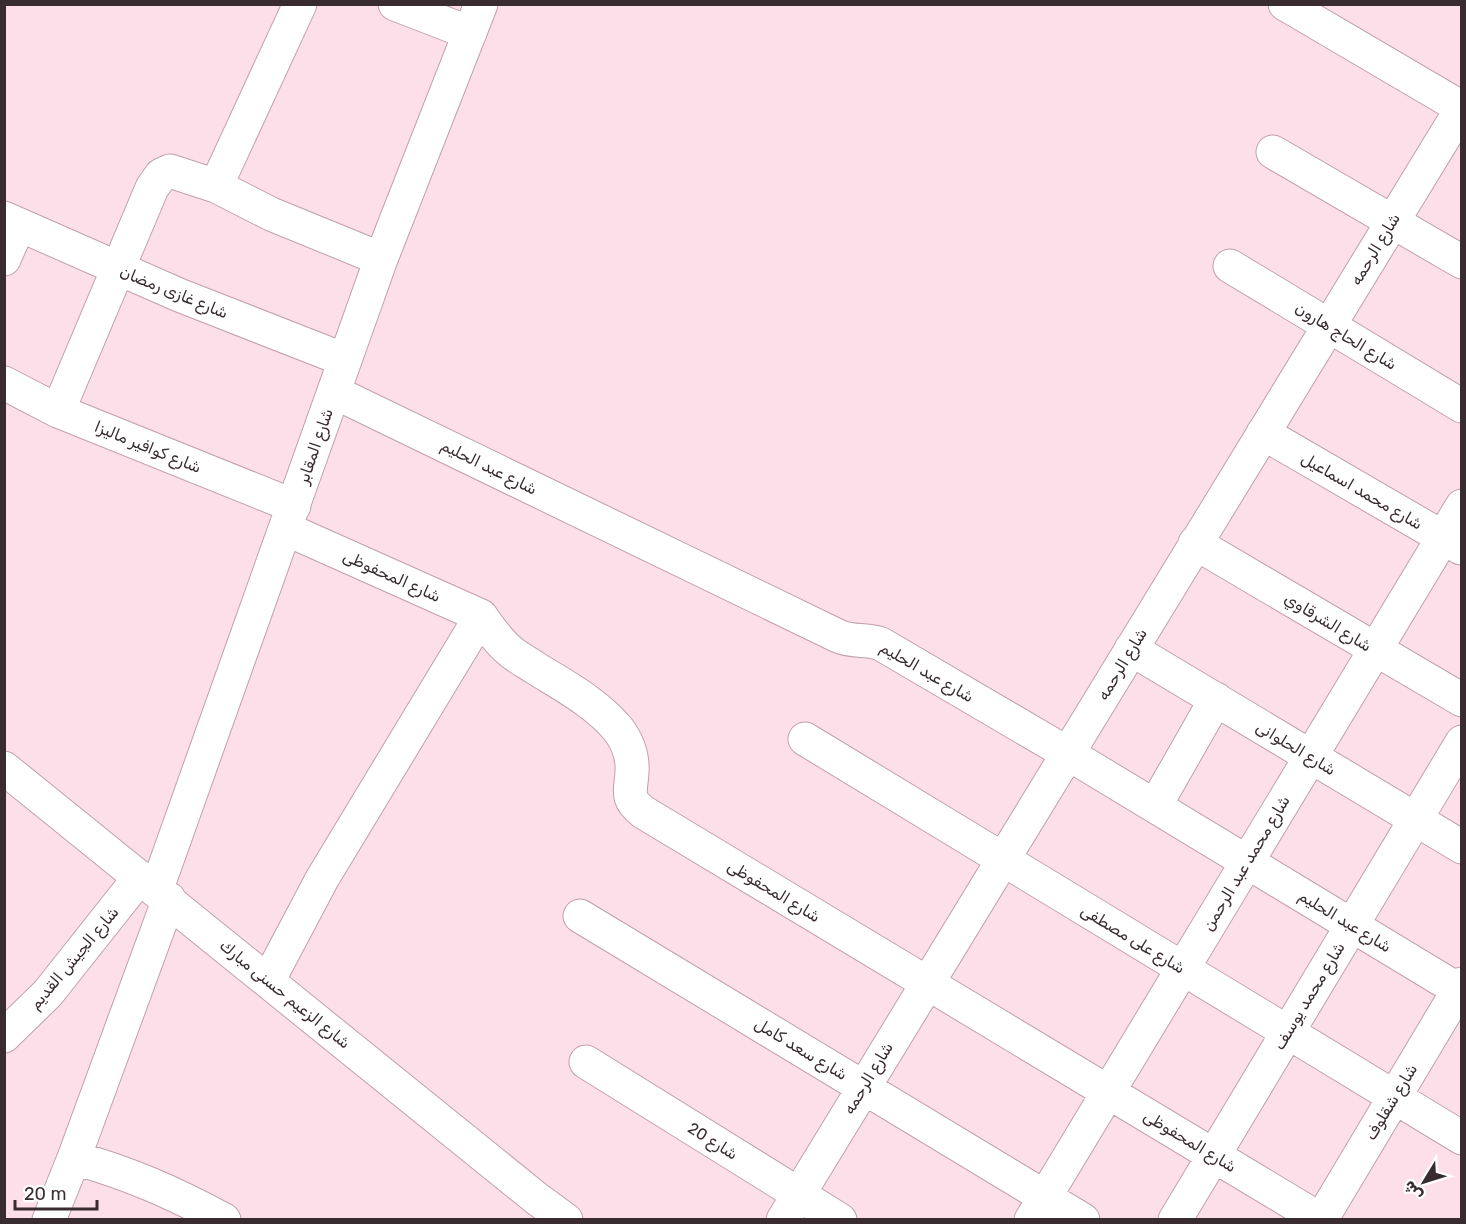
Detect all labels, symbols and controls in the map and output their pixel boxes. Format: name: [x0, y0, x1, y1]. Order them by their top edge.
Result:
street label: شارع الرحمه: [1346, 210, 1406, 289]
street label: شارع غازى رمضان: [116, 262, 231, 324]
street label: شارع الحاج هارون: [1291, 298, 1400, 376]
street label: شارع المقابر: [293, 406, 339, 488]
street label: شارع كوافير ماليزا: [91, 417, 204, 479]
street label: شارع عبد الحليم: [437, 435, 540, 500]
street label: شارع محمد اسماعيل: [1297, 449, 1426, 535]
street label: شارع المحفوظى: [339, 546, 444, 608]
street label: شارع الشرقاوي: [1280, 589, 1375, 657]
street label: شارع الرحمه: [1093, 625, 1153, 704]
street label: شارع عبد الحليم: [876, 638, 977, 708]
street label: شارع الحلوانى: [1252, 717, 1339, 781]
street label: شارع محمد عبد الرحمن: [1198, 792, 1296, 935]
street label: شارع المحفوظى: [723, 856, 824, 928]
street label: شارع عبد الحليم: [1294, 886, 1395, 958]
street label: شارع على مصطفى: [1077, 900, 1188, 979]
street label: شارع الجيش القديم: [25, 903, 124, 1015]
street label: شارع الزعيم حسنى مبارك: [215, 935, 354, 1054]
street label: شارع محمد يوسف: [1269, 939, 1350, 1054]
street label: شارع سعد كامل: [750, 1014, 851, 1086]
street label: شارع الرحمه: [839, 1039, 899, 1118]
street label: شارع شقلوف: [1361, 1060, 1423, 1145]
street label: شارع المحفوظى: [1139, 1106, 1240, 1178]
street label: شارع 20: [683, 1118, 742, 1165]
north arrow: [1394, 1152, 1454, 1212]
scale bar: [15, 1173, 98, 1211]
text: ش: [1399, 1177, 1426, 1205]
text: 20 m: [24, 1183, 66, 1205]

